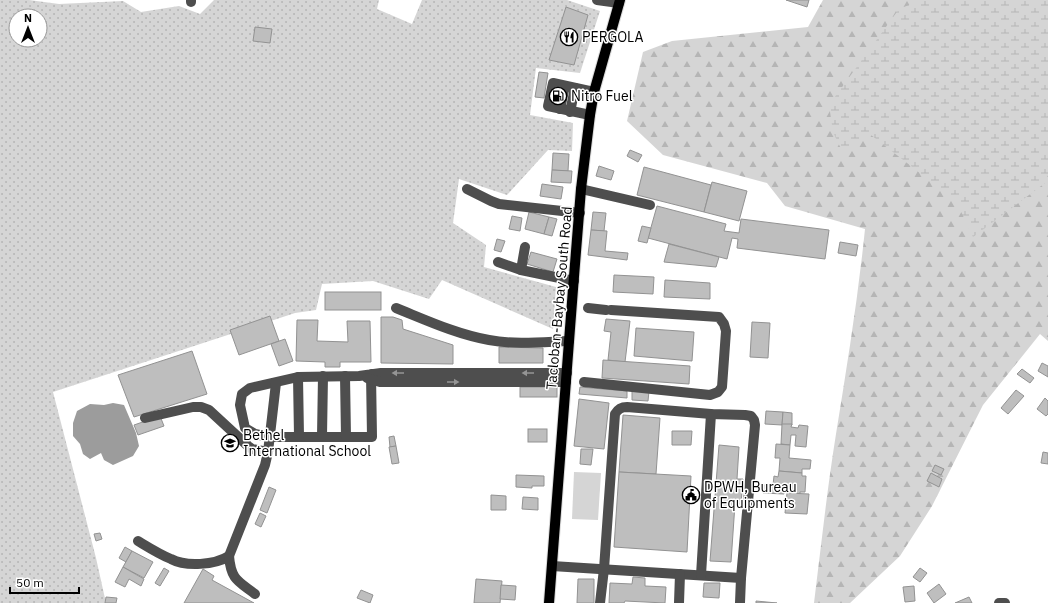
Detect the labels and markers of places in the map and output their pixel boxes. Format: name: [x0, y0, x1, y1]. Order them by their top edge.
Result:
restaurant icon: PERGOLA: [559, 27, 579, 47]
place label: PERGOLA: [582, 28, 643, 46]
fuel station icon: Nitro Fuel: [548, 86, 568, 106]
place label: Nitro Fuel: [571, 87, 633, 105]
place label: Bethel International School: [243, 426, 371, 460]
school or university icon: Bethel International School: [220, 433, 240, 453]
place label: DPWH, Bureau of Equipments: [704, 478, 797, 512]
public building icon: DPWH, Bureau of Equipments: [681, 485, 701, 505]

